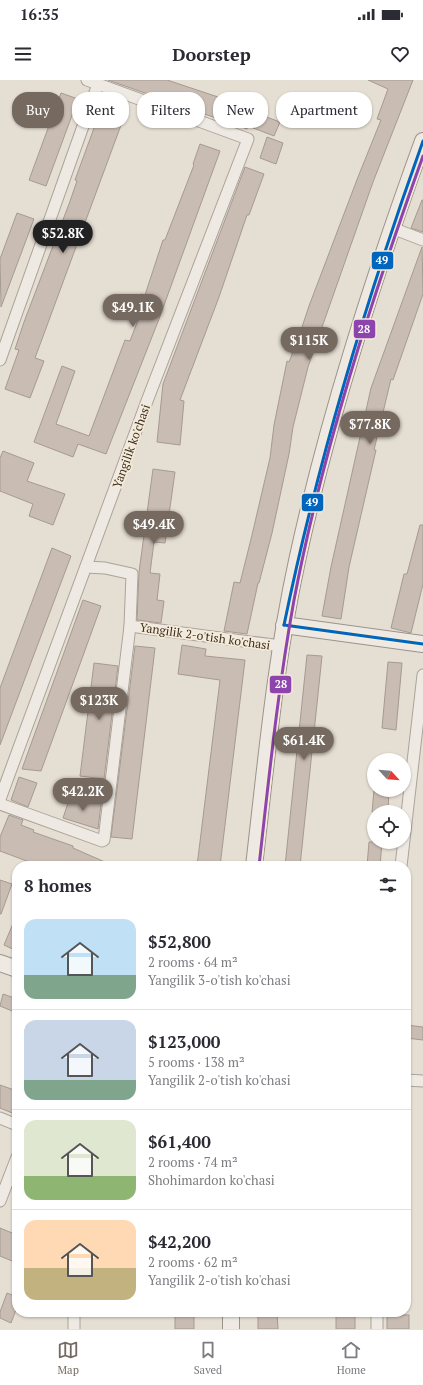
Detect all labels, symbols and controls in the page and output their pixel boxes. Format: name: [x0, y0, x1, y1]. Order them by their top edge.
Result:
text: 16:35: [20, 4, 59, 24]
text: Doorstep: [172, 42, 251, 66]
icon: menu: [12, 43, 34, 65]
icon: heart: [389, 43, 411, 65]
chip: Buy: [12, 92, 64, 128]
chip: Rent: [72, 92, 129, 128]
chip: Filters: [137, 92, 205, 128]
chip: New: [213, 92, 268, 128]
chip: Apartment: [276, 92, 372, 128]
pin: $52.8K: [30, 220, 96, 254]
text: $52.8K: [42, 224, 84, 242]
line badge: 49: [371, 251, 394, 270]
text: 49: [376, 253, 388, 267]
pin: $49.1K: [100, 294, 166, 328]
text: $49.1K: [112, 298, 154, 316]
line badge: 28: [353, 319, 376, 339]
text: 28: [358, 322, 370, 336]
pin: $115K: [281, 327, 337, 361]
text: $115K: [290, 331, 328, 349]
street label: Yangilik ko'chasi: [109, 402, 153, 490]
pin: $77.8K: [337, 411, 403, 445]
text: $77.8K: [349, 415, 391, 433]
line badge: 49: [301, 493, 324, 512]
text: 49: [306, 495, 318, 509]
pin: $49.4K: [121, 511, 187, 545]
text: $49.4K: [133, 515, 175, 533]
street label: Yangilik 2-o'tish ko'chasi: [139, 619, 272, 653]
line badge: 28: [269, 675, 292, 694]
text: 28: [275, 677, 287, 691]
pin: $123K: [71, 687, 127, 721]
text: $123K: [80, 691, 118, 709]
pin: $61.4K: [271, 727, 337, 761]
text: $61.4K: [283, 731, 325, 749]
north arrow: [367, 753, 411, 797]
map controls: [367, 753, 411, 849]
pin: $42.2K: [50, 778, 116, 812]
text: $42.2K: [62, 782, 104, 800]
button: locate: [367, 805, 411, 849]
text: 8 homes: [24, 874, 92, 897]
icon: filters: [377, 874, 399, 896]
text: $52,800: [148, 930, 211, 953]
icon: home: [56, 935, 104, 983]
text: 2 rooms · 64 m²: [148, 953, 238, 971]
text: Yangilik 3-o'tish ko'chasi: [148, 971, 291, 989]
text: $123,000: [148, 1030, 220, 1053]
icon: home: [56, 1036, 104, 1084]
text: 5 rooms · 138 m²: [148, 1053, 245, 1071]
text: Yangilik 2-o'tish ko'chasi: [148, 1071, 291, 1089]
text: $61,400: [148, 1130, 211, 1153]
icon: home: [56, 1136, 104, 1184]
text: 2 rooms · 74 m²: [148, 1153, 238, 1171]
text: Shohimardon ko'chasi: [148, 1171, 275, 1189]
text: $42,200: [148, 1230, 211, 1253]
icon: home: [56, 1236, 104, 1284]
text: 2 rooms · 62 m²: [148, 1253, 238, 1271]
text: Yangilik 2-o'tish ko'chasi: [148, 1271, 291, 1289]
tab: Map: [57, 1339, 79, 1377]
tab: Saved: [194, 1339, 222, 1377]
tab: Home: [337, 1339, 366, 1377]

